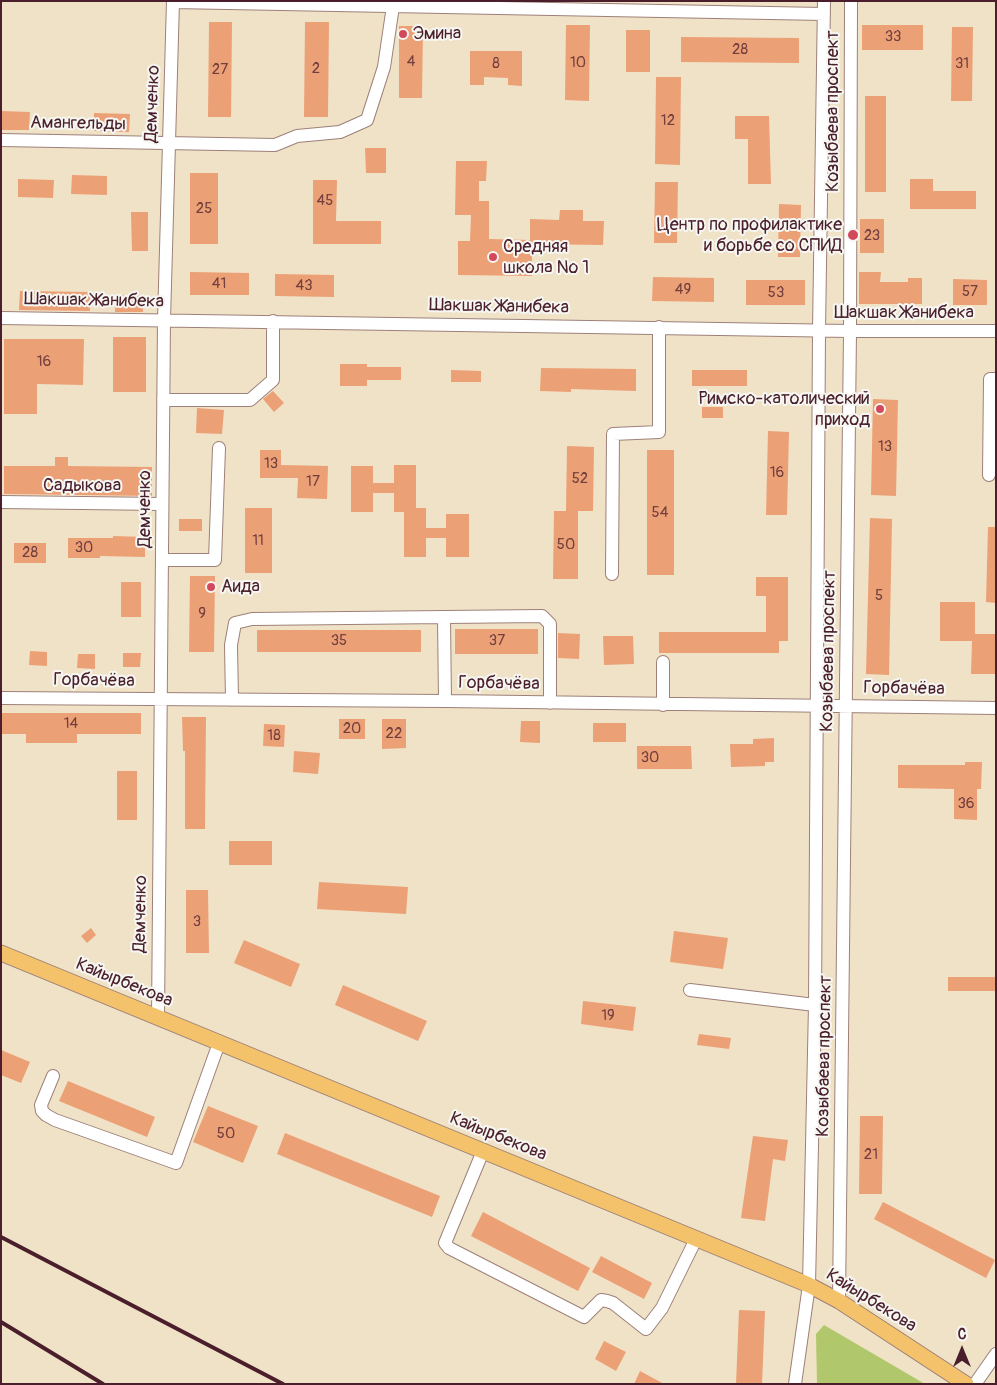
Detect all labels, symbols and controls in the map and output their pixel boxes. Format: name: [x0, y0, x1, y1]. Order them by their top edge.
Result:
place label: Эмина: [413, 23, 461, 45]
marker: Эмина: [397, 28, 409, 40]
house number: 33: [885, 28, 901, 46]
street label: Козыбаева проспект: [822, 30, 844, 192]
house number: 28: [732, 41, 748, 59]
house number: 4: [407, 53, 415, 71]
house number: 10: [570, 54, 586, 72]
house number: 8: [492, 55, 500, 73]
house number: 31: [955, 55, 969, 73]
house number: 2: [312, 60, 320, 78]
house number: 27: [212, 61, 228, 79]
street label: Демченко: [141, 65, 165, 143]
street label: Амангельды: [30, 112, 126, 136]
house number: 12: [661, 112, 675, 130]
house number: 45: [317, 192, 333, 210]
house number: 25: [196, 200, 212, 218]
place label: Центр по профилактике и борьбе со СПИД: [657, 214, 842, 256]
house number: 23: [864, 227, 880, 245]
marker: Центр по профилактике и борьбе со СПИД: [846, 228, 860, 242]
place label: Средняя школа № 1: [503, 236, 589, 278]
marker: Средняя школа № 1: [487, 251, 499, 263]
house number: 41: [212, 275, 226, 293]
house number: 43: [295, 277, 313, 295]
house number: 49: [675, 281, 691, 299]
house number: 57: [962, 283, 978, 301]
house number: 53: [768, 284, 784, 302]
street label: Шакшак Жанибека: [24, 289, 164, 313]
street label: Шакшак Жанибека: [429, 295, 569, 319]
street label: Шакшак Жанибека: [834, 302, 974, 324]
house number: 16: [37, 353, 51, 371]
place label: Римско-католический приход: [699, 388, 870, 430]
marker: Римско-католический приход: [874, 403, 886, 415]
house number: 13: [878, 438, 892, 456]
house number: 13: [264, 455, 278, 473]
house number: 16: [770, 464, 784, 482]
street label: Демченко: [134, 470, 156, 548]
house number: 52: [572, 470, 588, 488]
house number: 17: [306, 473, 320, 491]
street label: Садыкова: [43, 475, 121, 497]
house number: 54: [652, 504, 668, 522]
house number: 11: [252, 532, 264, 550]
house number: 50: [557, 536, 575, 554]
house number: 30: [75, 539, 93, 557]
house number: 28: [22, 544, 38, 562]
street label: Козыбаева проспект: [817, 570, 841, 732]
place label: Аида: [221, 576, 260, 598]
marker: Аида: [205, 581, 217, 593]
house number: 5: [875, 587, 883, 605]
house number: 9: [198, 605, 206, 623]
house number: 35: [331, 632, 347, 650]
house number: 37: [489, 632, 505, 650]
street label: Горбачёва: [53, 669, 135, 693]
street label: Горбачёва: [458, 672, 540, 696]
street label: Горбачёва: [863, 677, 945, 701]
house number: 14: [64, 715, 78, 733]
house number: 20: [343, 720, 361, 738]
house number: 22: [386, 725, 402, 743]
house number: 18: [267, 727, 281, 745]
house number: 30: [641, 749, 659, 767]
house number: 36: [957, 795, 975, 813]
street label: Демченко: [130, 875, 152, 953]
house number: 3: [193, 913, 201, 931]
street label: Кайырбекова: [72, 954, 176, 1012]
street label: Козыбаева проспект: [813, 975, 837, 1137]
house number: 19: [601, 1007, 615, 1025]
street label: Кайырбекова: [446, 1108, 550, 1166]
house number: 50: [217, 1125, 235, 1143]
house number: 21: [864, 1146, 878, 1164]
street label: Кайырбекова: [822, 1265, 920, 1337]
north arrow: [937, 1325, 987, 1375]
text: С: [958, 1326, 966, 1343]

